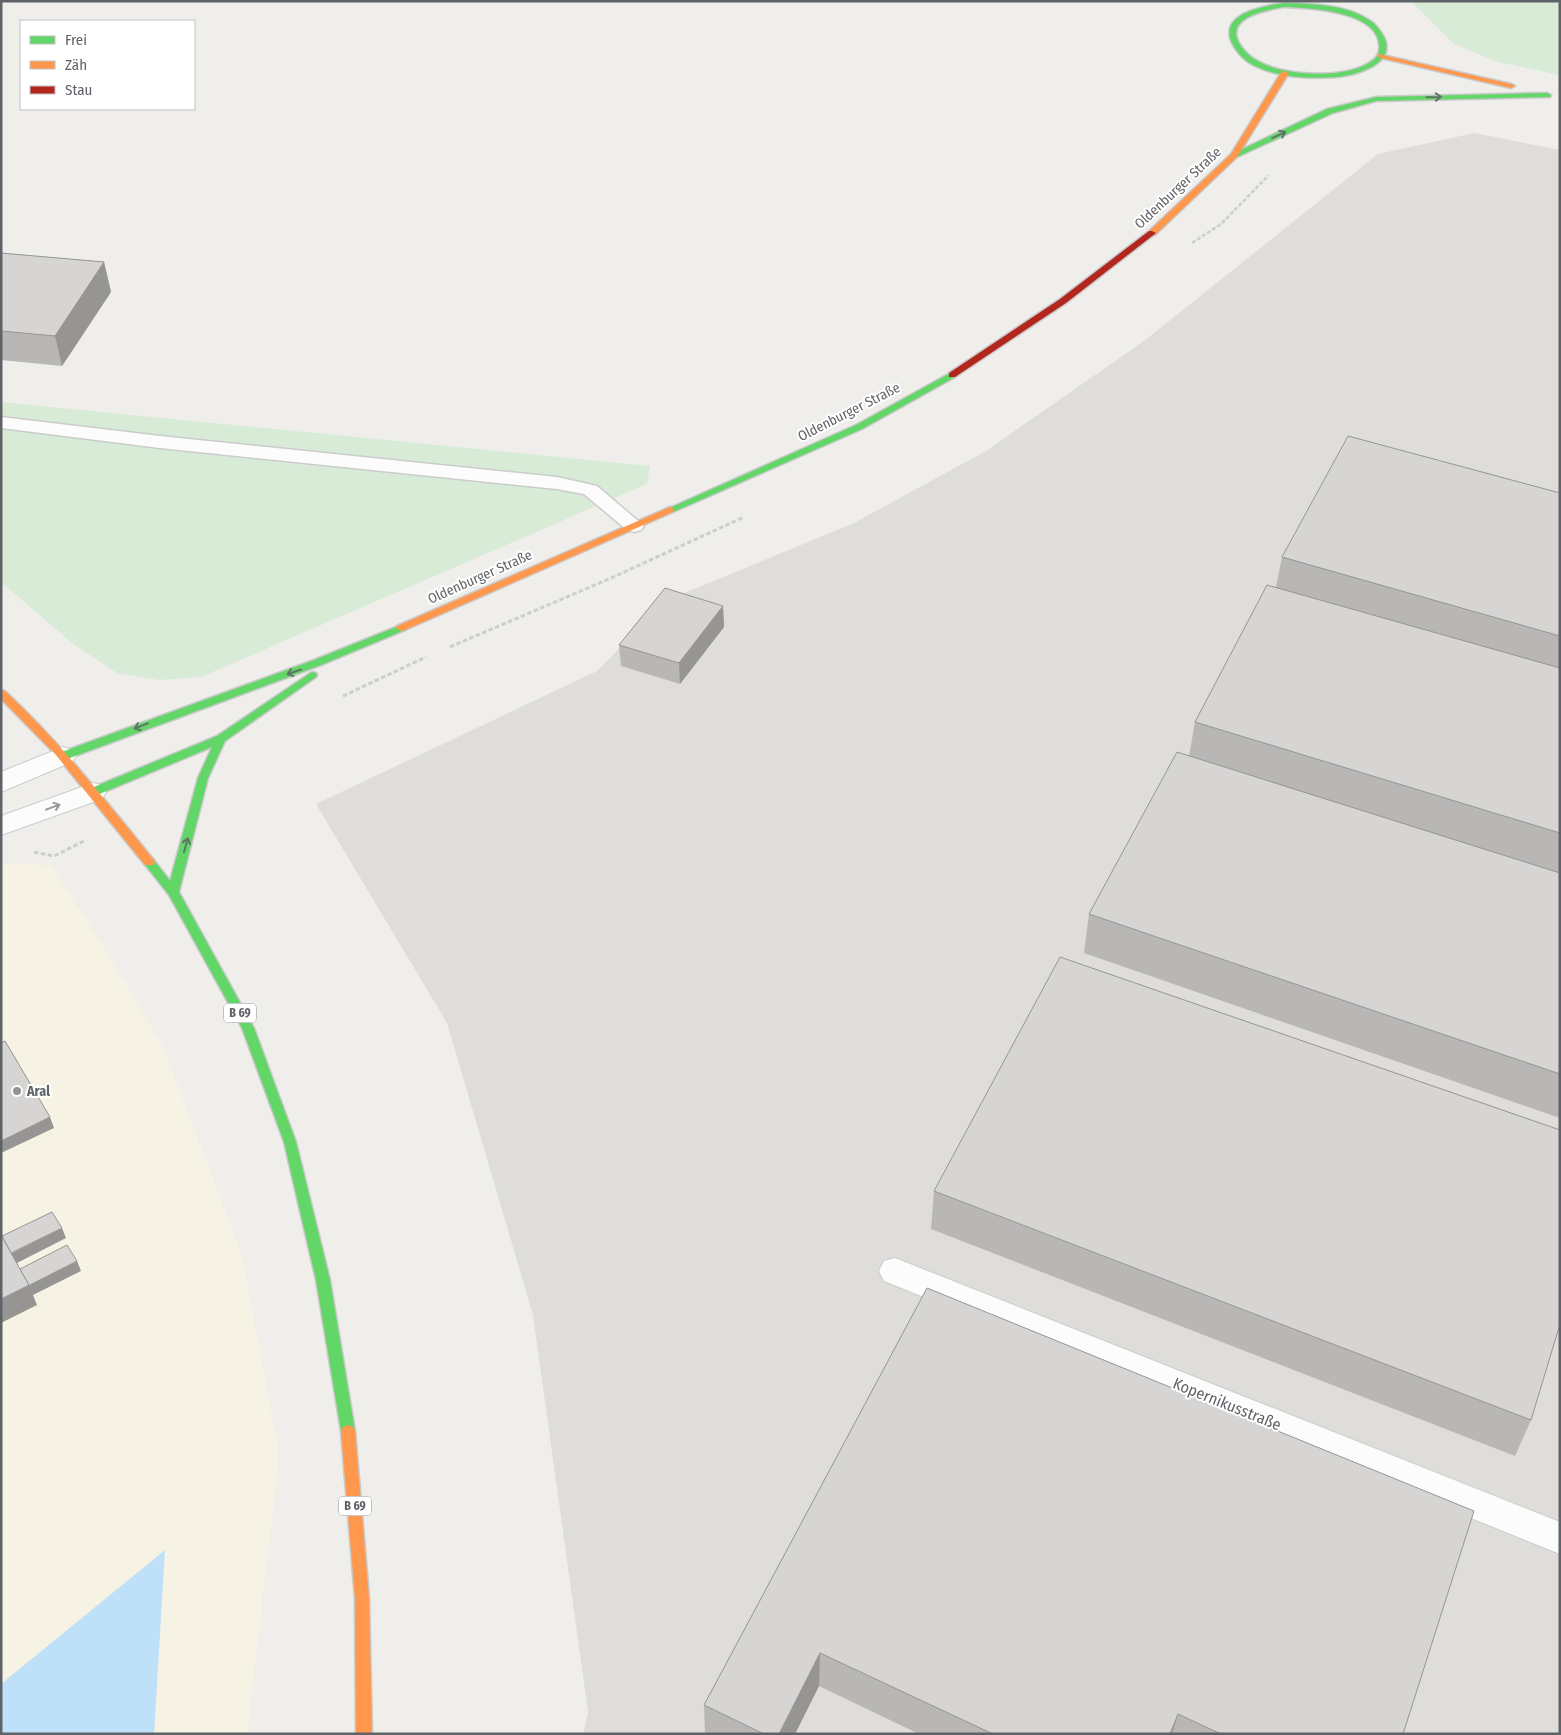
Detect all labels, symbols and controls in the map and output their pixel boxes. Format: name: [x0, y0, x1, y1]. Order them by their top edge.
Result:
legend: [20, 20, 195, 110]
text: Frei: [65, 31, 87, 49]
text: Zäh: [65, 56, 87, 74]
text: Stau: [65, 81, 92, 99]
one-way arrow: [1426, 93, 1442, 102]
one-way arrow: [1271, 130, 1286, 140]
street label: Oldenburger Straße: [1131, 143, 1225, 233]
street label: Oldenburger Straße: [795, 379, 903, 445]
street label: Oldenburger Straße: [425, 546, 535, 608]
one-way arrow: [287, 668, 302, 677]
one-way arrow: [134, 722, 149, 731]
one-way arrow: [45, 802, 60, 811]
one-way arrow: [182, 838, 191, 854]
road number: B 69: [224, 1004, 256, 1022]
place label: Aral: [26, 1083, 50, 1100]
marker: Aral: [11, 1085, 23, 1097]
street label: Kopernikusstraße: [1170, 1374, 1284, 1434]
road number: B 69: [339, 1496, 371, 1515]

